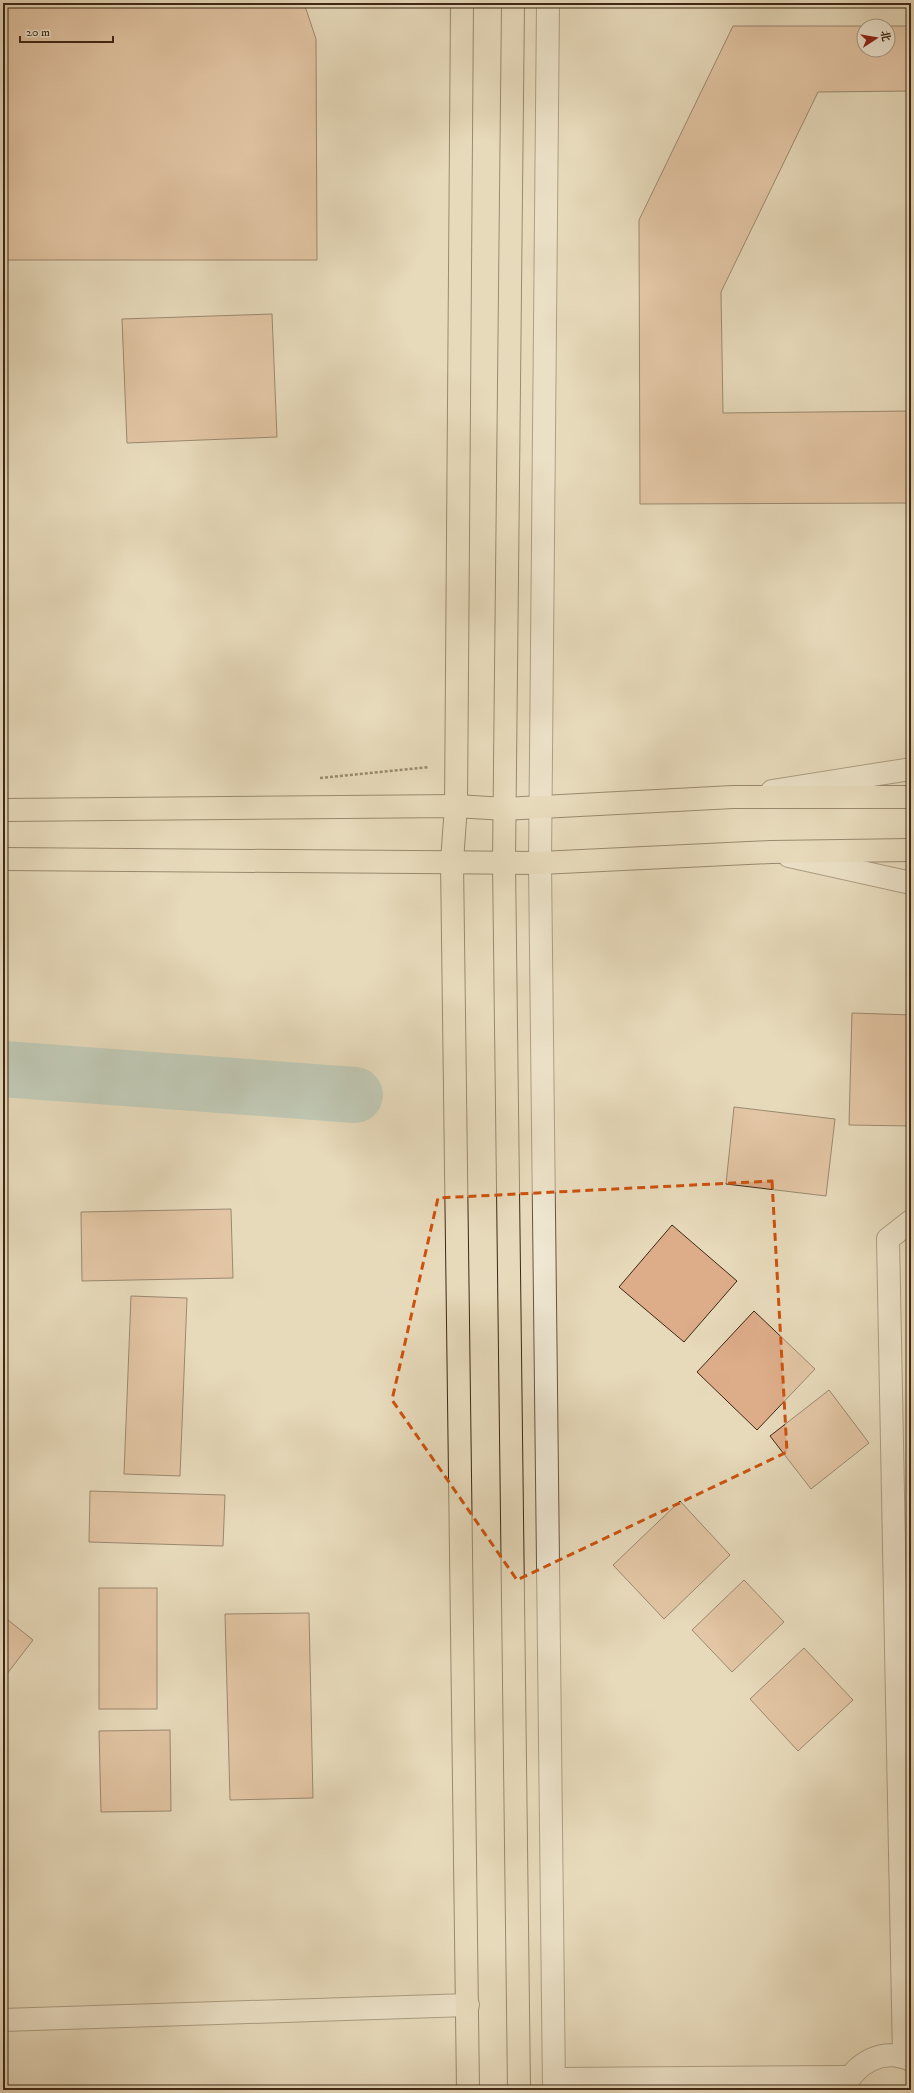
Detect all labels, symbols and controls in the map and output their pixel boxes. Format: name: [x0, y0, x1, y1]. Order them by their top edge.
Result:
scale bar: [20, 18, 113, 44]
north arrow: [856, 18, 896, 58]
text: 20 m: [26, 25, 50, 40]
text: 北: [877, 29, 893, 43]

